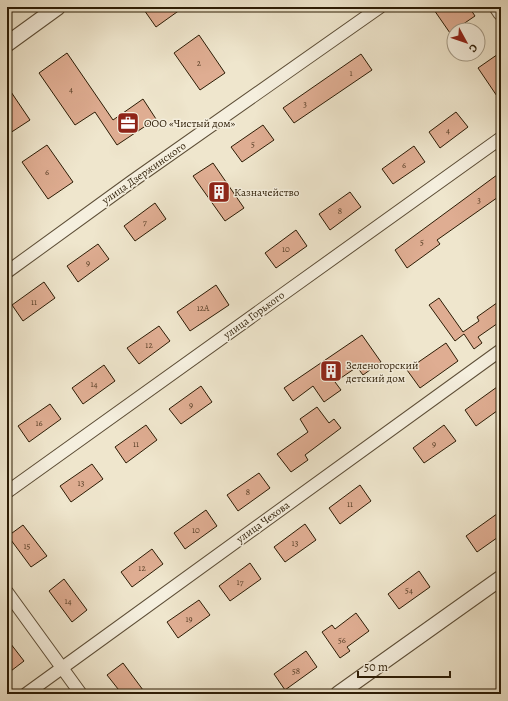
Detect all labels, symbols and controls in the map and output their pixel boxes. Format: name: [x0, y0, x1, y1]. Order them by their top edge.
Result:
north arrow: [446, 22, 486, 62]
text: С: [465, 41, 481, 56]
house number: 2: [197, 57, 202, 69]
house number: 1: [349, 67, 353, 79]
house number: 4: [69, 83, 73, 95]
house number: 3: [303, 98, 307, 110]
office icon: ООО «Чистый дом»: [115, 110, 141, 136]
place label: ООО «Чистый дом»: [144, 116, 236, 131]
house number: 4: [446, 124, 450, 136]
street label: улица Дзержинского: [98, 138, 189, 208]
house number: 5: [251, 138, 255, 150]
house number: 6: [402, 159, 406, 171]
house number: 6: [45, 166, 49, 178]
building icon: Казначейство: [206, 179, 232, 205]
place label: Казначейство: [234, 185, 300, 200]
house number: 3: [477, 194, 481, 206]
house number: 8: [338, 205, 342, 217]
house number: 7: [143, 216, 147, 228]
house number: 5: [420, 236, 424, 248]
house number: 10: [282, 243, 290, 255]
house number: 9: [86, 257, 90, 269]
street label: улица Горького: [220, 287, 288, 343]
house number: 11: [31, 296, 37, 308]
house number: 12А: [197, 302, 210, 314]
house number: 12: [145, 339, 153, 351]
building icon: Зеленогорский детский дом: [318, 358, 344, 384]
place label: Зеленогорский детский дом: [345, 358, 418, 386]
house number: 14: [90, 378, 98, 390]
house number: 9: [189, 399, 193, 411]
house number: 16: [35, 417, 43, 429]
house number: 11: [133, 438, 139, 450]
house number: 9: [432, 438, 436, 450]
house number: 13: [78, 477, 85, 489]
house number: 8: [246, 486, 250, 498]
street label: улица Чехова: [233, 497, 293, 547]
house number: 11: [347, 498, 353, 510]
house number: 10: [192, 524, 200, 536]
house number: 13: [292, 537, 299, 549]
house number: 15: [24, 540, 31, 552]
house number: 12: [138, 562, 146, 574]
house number: 17: [237, 576, 244, 588]
house number: 54: [405, 584, 413, 596]
house number: 14: [64, 595, 72, 607]
house number: 19: [185, 613, 193, 625]
house number: 56: [338, 634, 346, 646]
scale bar: [358, 653, 450, 679]
text: 50 m: [364, 659, 388, 675]
house number: 58: [292, 665, 300, 677]

